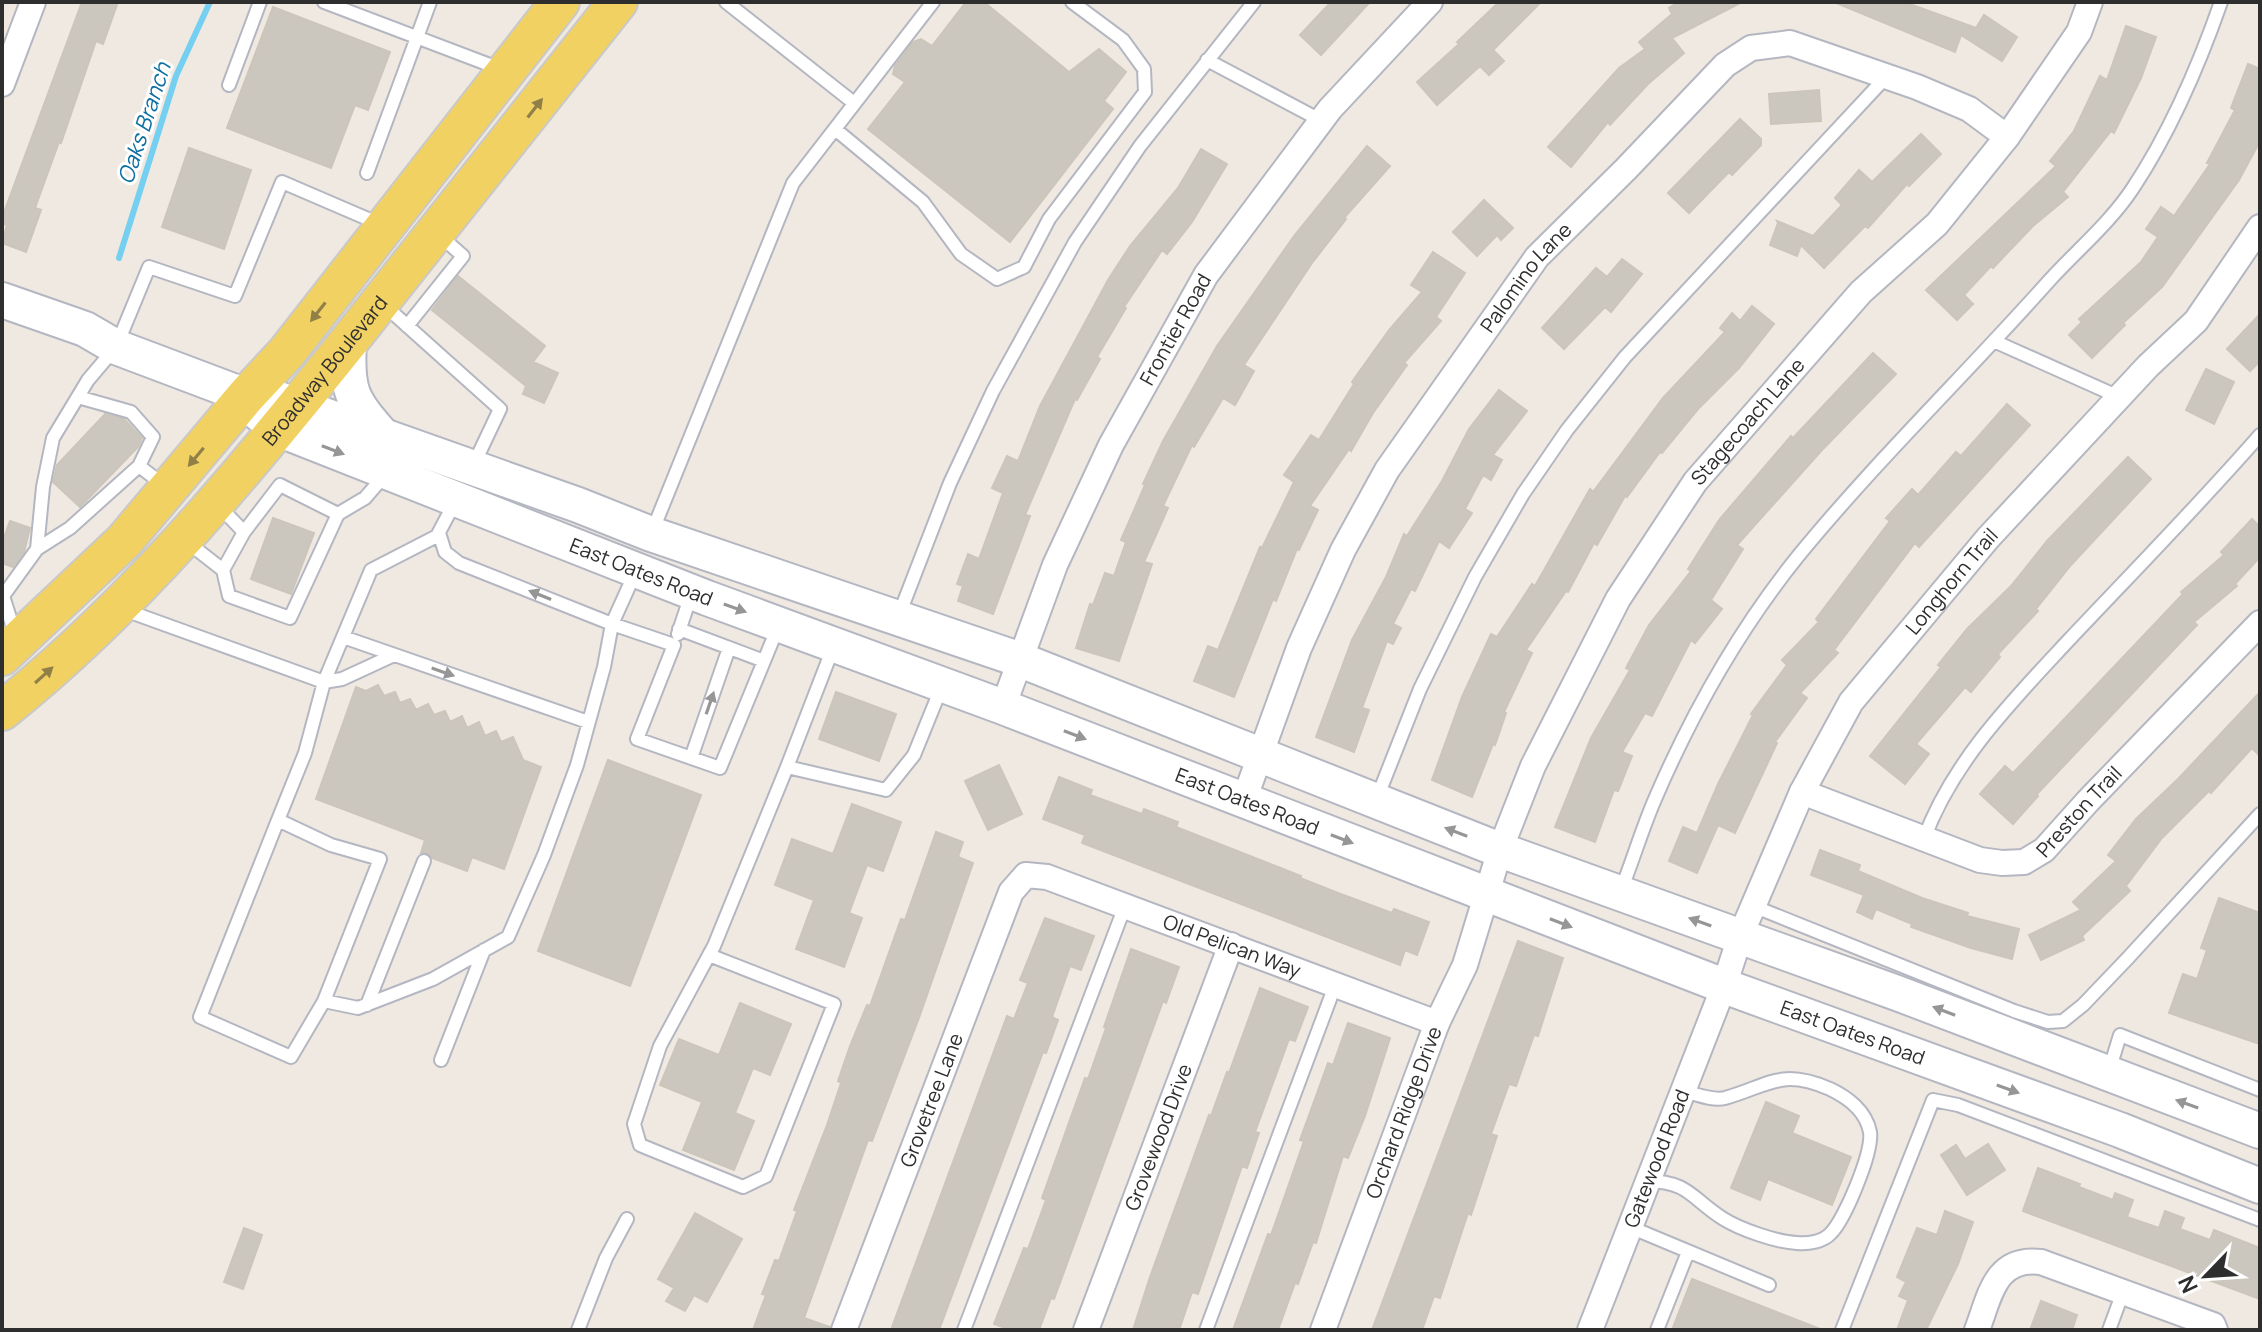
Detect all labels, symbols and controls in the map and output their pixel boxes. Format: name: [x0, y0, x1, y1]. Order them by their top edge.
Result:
water label: Oaks Branch: [110, 57, 178, 188]
one-way arrow: [526, 98, 542, 118]
street label: Palomino Lane: [1474, 216, 1577, 338]
street label: Frontier Road: [1133, 269, 1217, 390]
street label: Broadway Boulevard: [256, 290, 393, 451]
one-way arrow: [310, 302, 326, 322]
street label: Stagecoach Lane: [1684, 352, 1810, 491]
one-way arrow: [321, 444, 345, 457]
one-way arrow: [188, 446, 205, 466]
street label: Longhorn Trail: [1899, 522, 2004, 640]
street label: East Oates Road: [566, 531, 717, 612]
one-way arrow: [528, 588, 552, 601]
one-way arrow: [723, 602, 747, 615]
one-way arrow: [431, 666, 455, 678]
one-way arrow: [34, 667, 53, 685]
one-way arrow: [704, 691, 716, 715]
one-way arrow: [1063, 729, 1087, 742]
street label: Preston Trail: [2030, 760, 2128, 863]
street label: East Oates Road: [1172, 761, 1323, 841]
one-way arrow: [1444, 825, 1468, 838]
one-way arrow: [1330, 833, 1354, 846]
street label: Old Pelican Way: [1159, 908, 1305, 984]
one-way arrow: [1687, 915, 1711, 928]
one-way arrow: [1549, 917, 1573, 930]
street label: East Oates Road: [1777, 994, 1929, 1071]
one-way arrow: [1932, 1004, 1956, 1017]
street label: Orchard Ridge Drive: [1359, 1022, 1448, 1202]
street label: Grovetree Lane: [893, 1029, 969, 1171]
street label: Grovewood Drive: [1118, 1060, 1198, 1214]
one-way arrow: [1997, 1083, 2021, 1095]
street label: Gatewood Road: [1617, 1085, 1695, 1231]
one-way arrow: [2175, 1097, 2199, 1110]
north arrow: [2166, 1236, 2246, 1316]
text: N: [2171, 1271, 2205, 1298]

